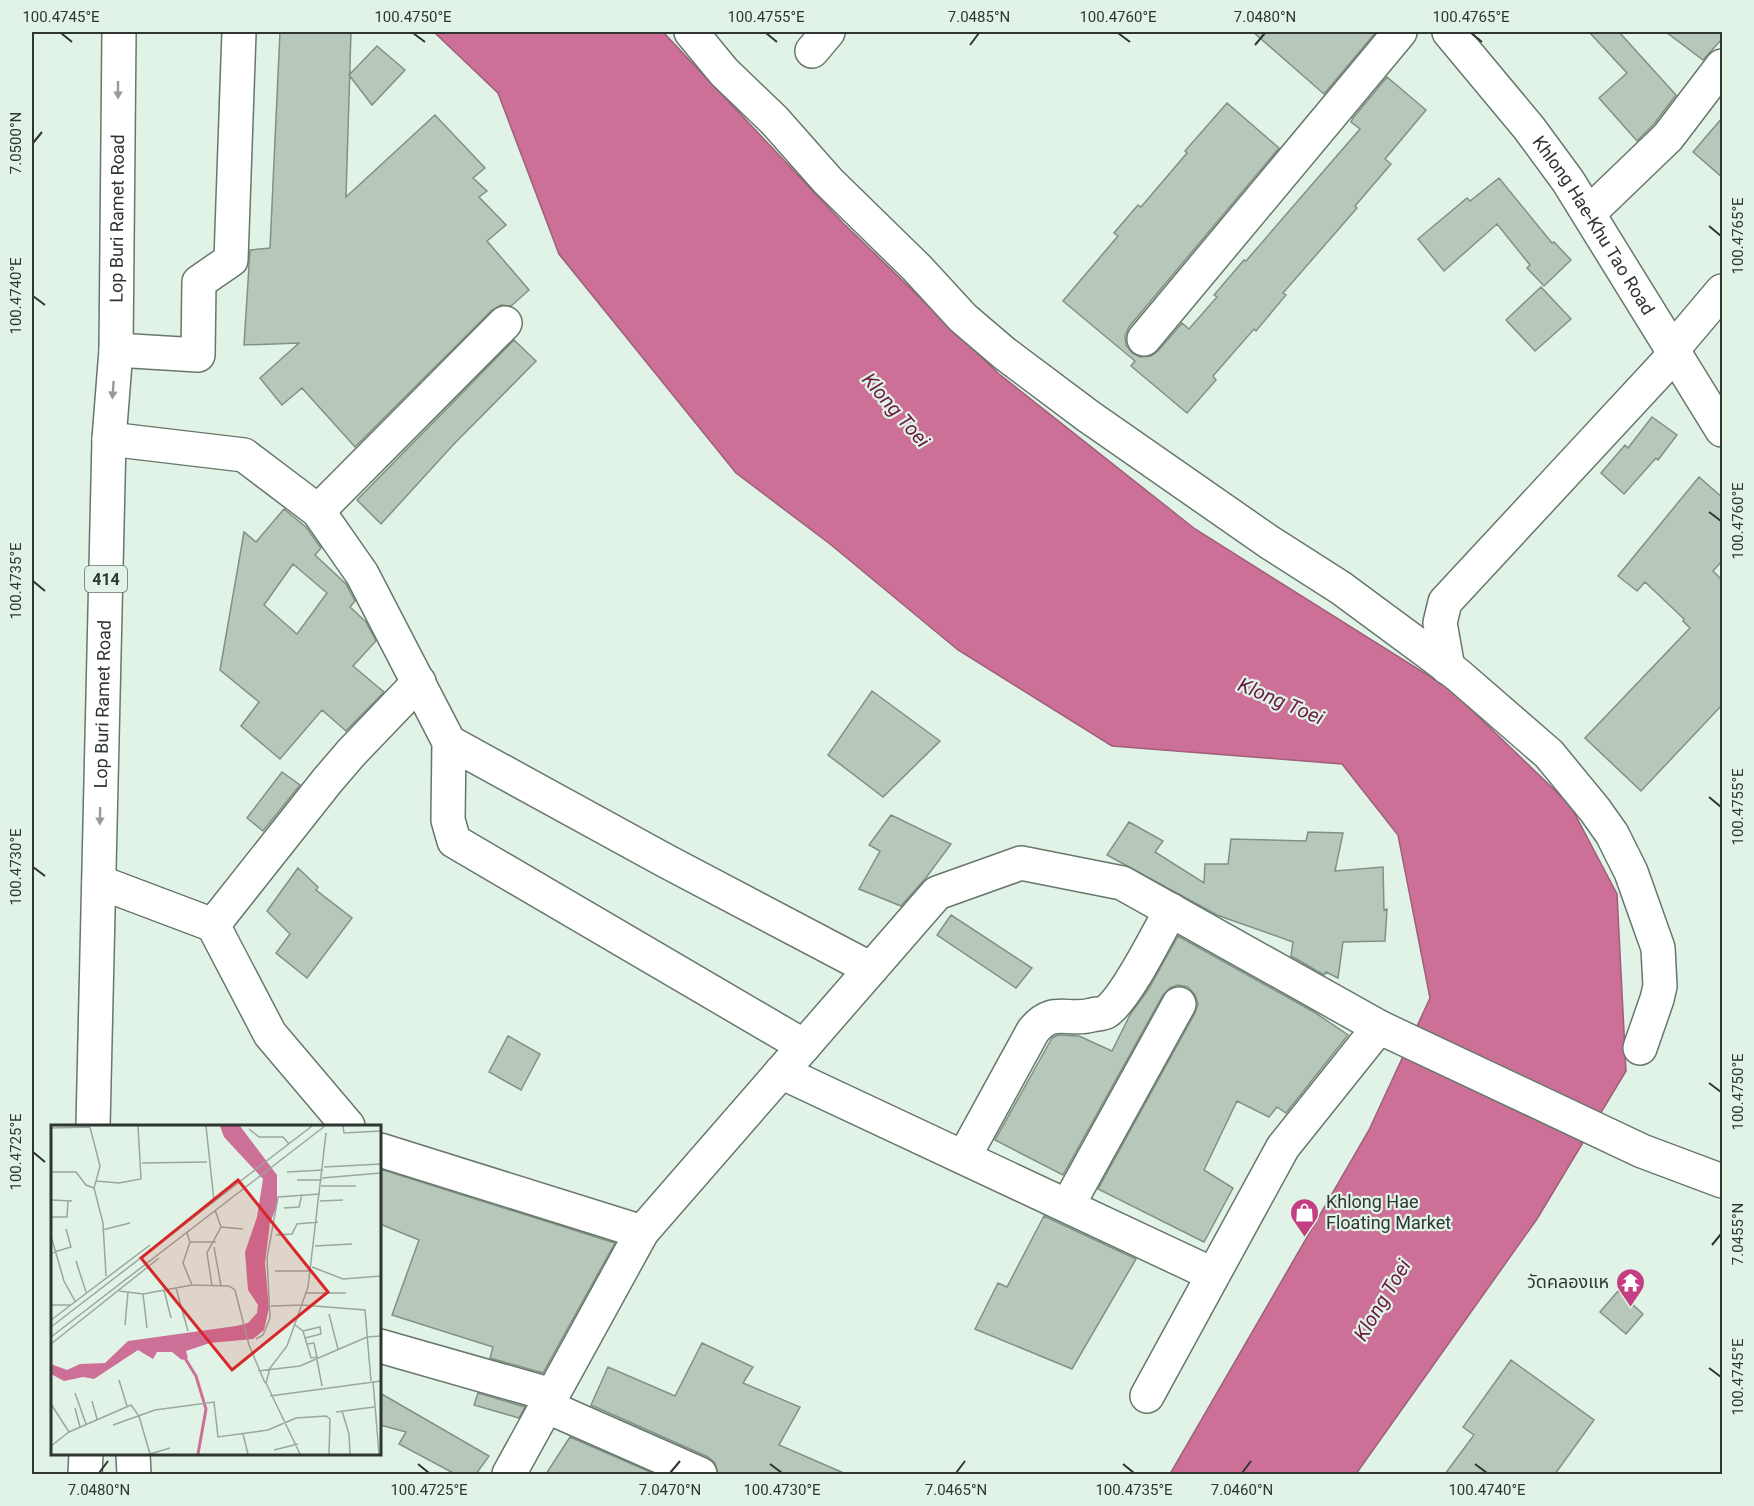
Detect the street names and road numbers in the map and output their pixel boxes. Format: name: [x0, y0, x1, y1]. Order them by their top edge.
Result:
street label: Khlong Hae-Khu Tao Road: [1529, 132, 1659, 318]
street label: Lop Buri Ramet Road: [105, 134, 128, 303]
road number: 414: [85, 566, 127, 592]
street label: Lop Buri Ramet Road: [90, 620, 115, 789]

